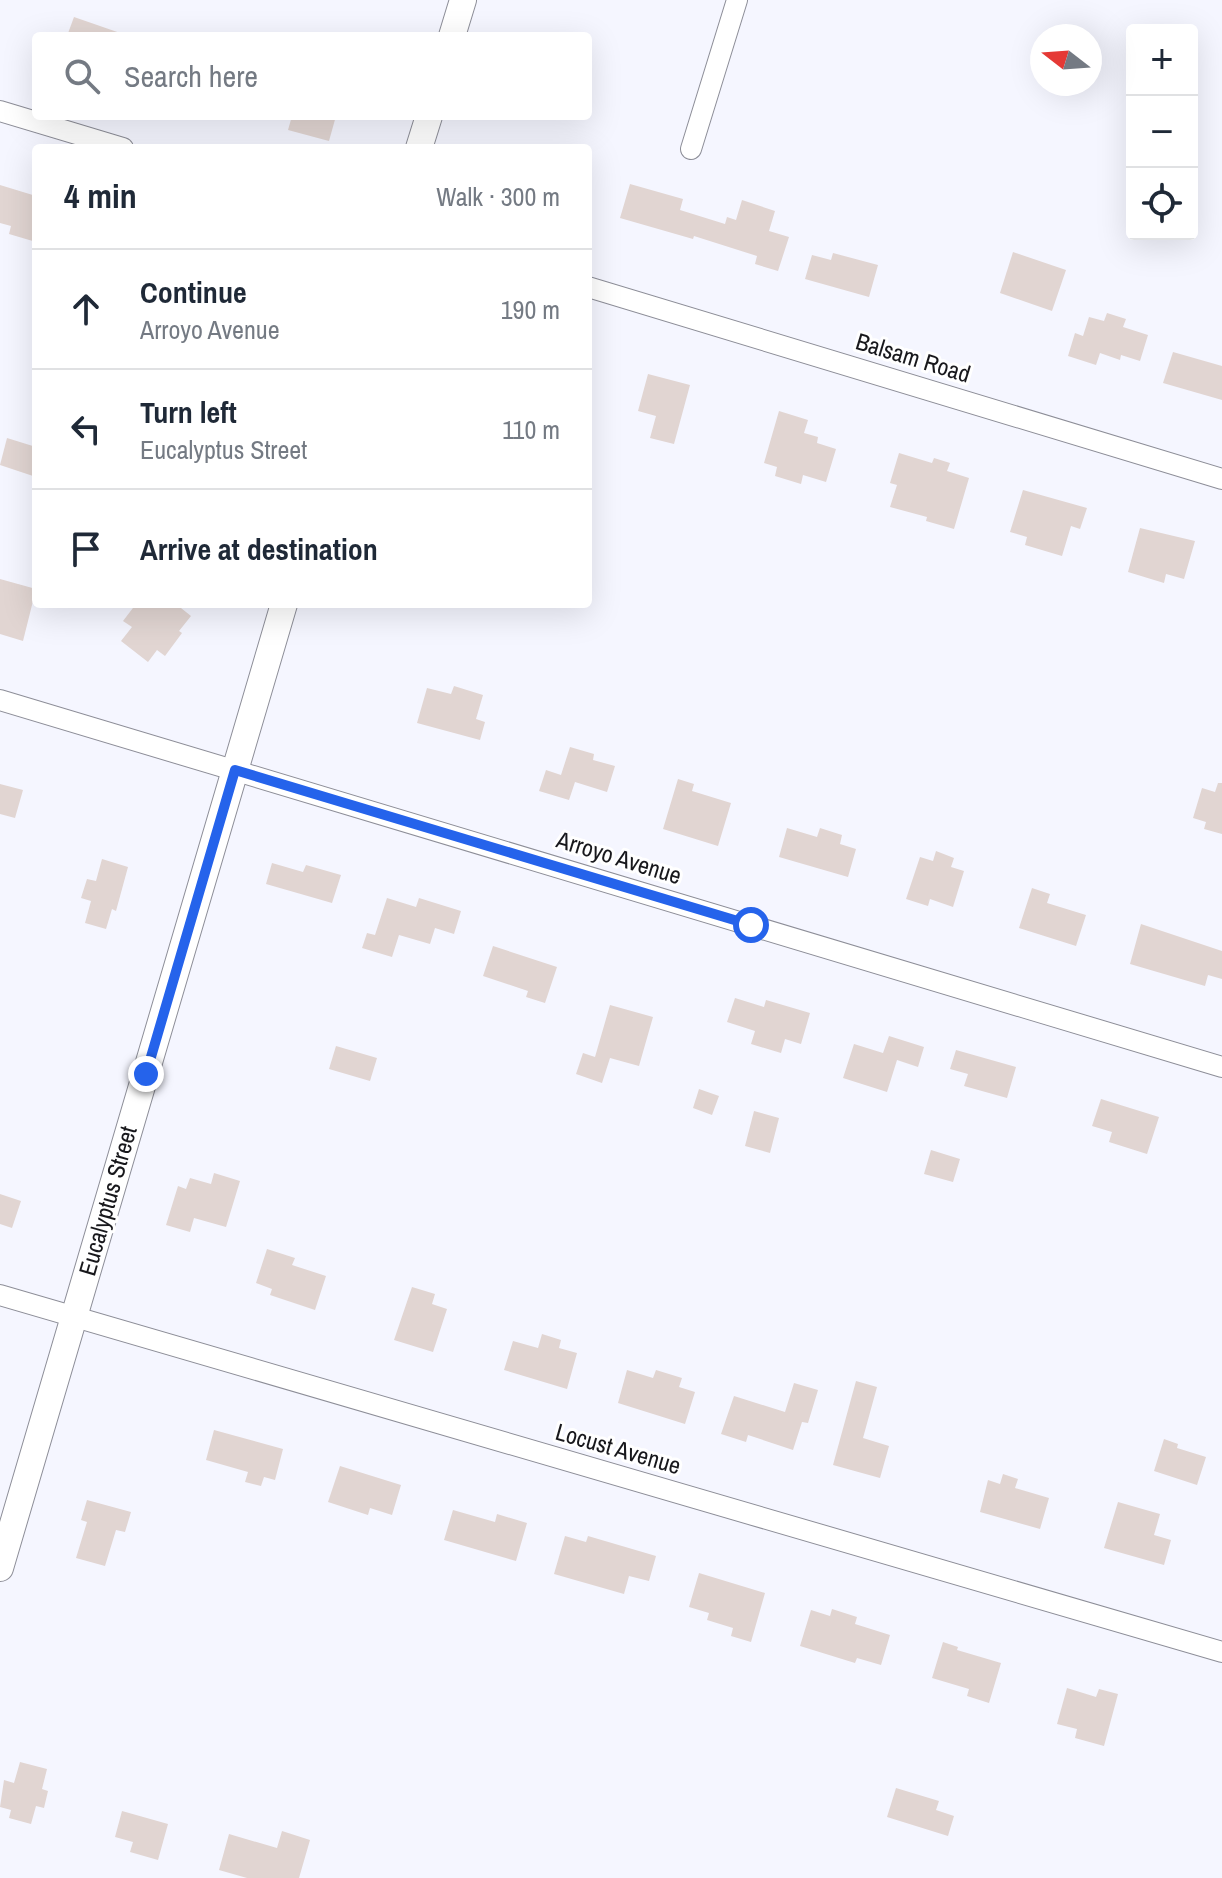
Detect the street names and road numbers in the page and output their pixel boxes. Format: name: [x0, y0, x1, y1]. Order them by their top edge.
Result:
street label: Balsam Road: [852, 324, 974, 390]
street label: Arroyo Avenue: [552, 823, 686, 891]
street label: Eucalyptus Street: [70, 1122, 144, 1279]
street label: Locust Avenue: [552, 1415, 685, 1481]

